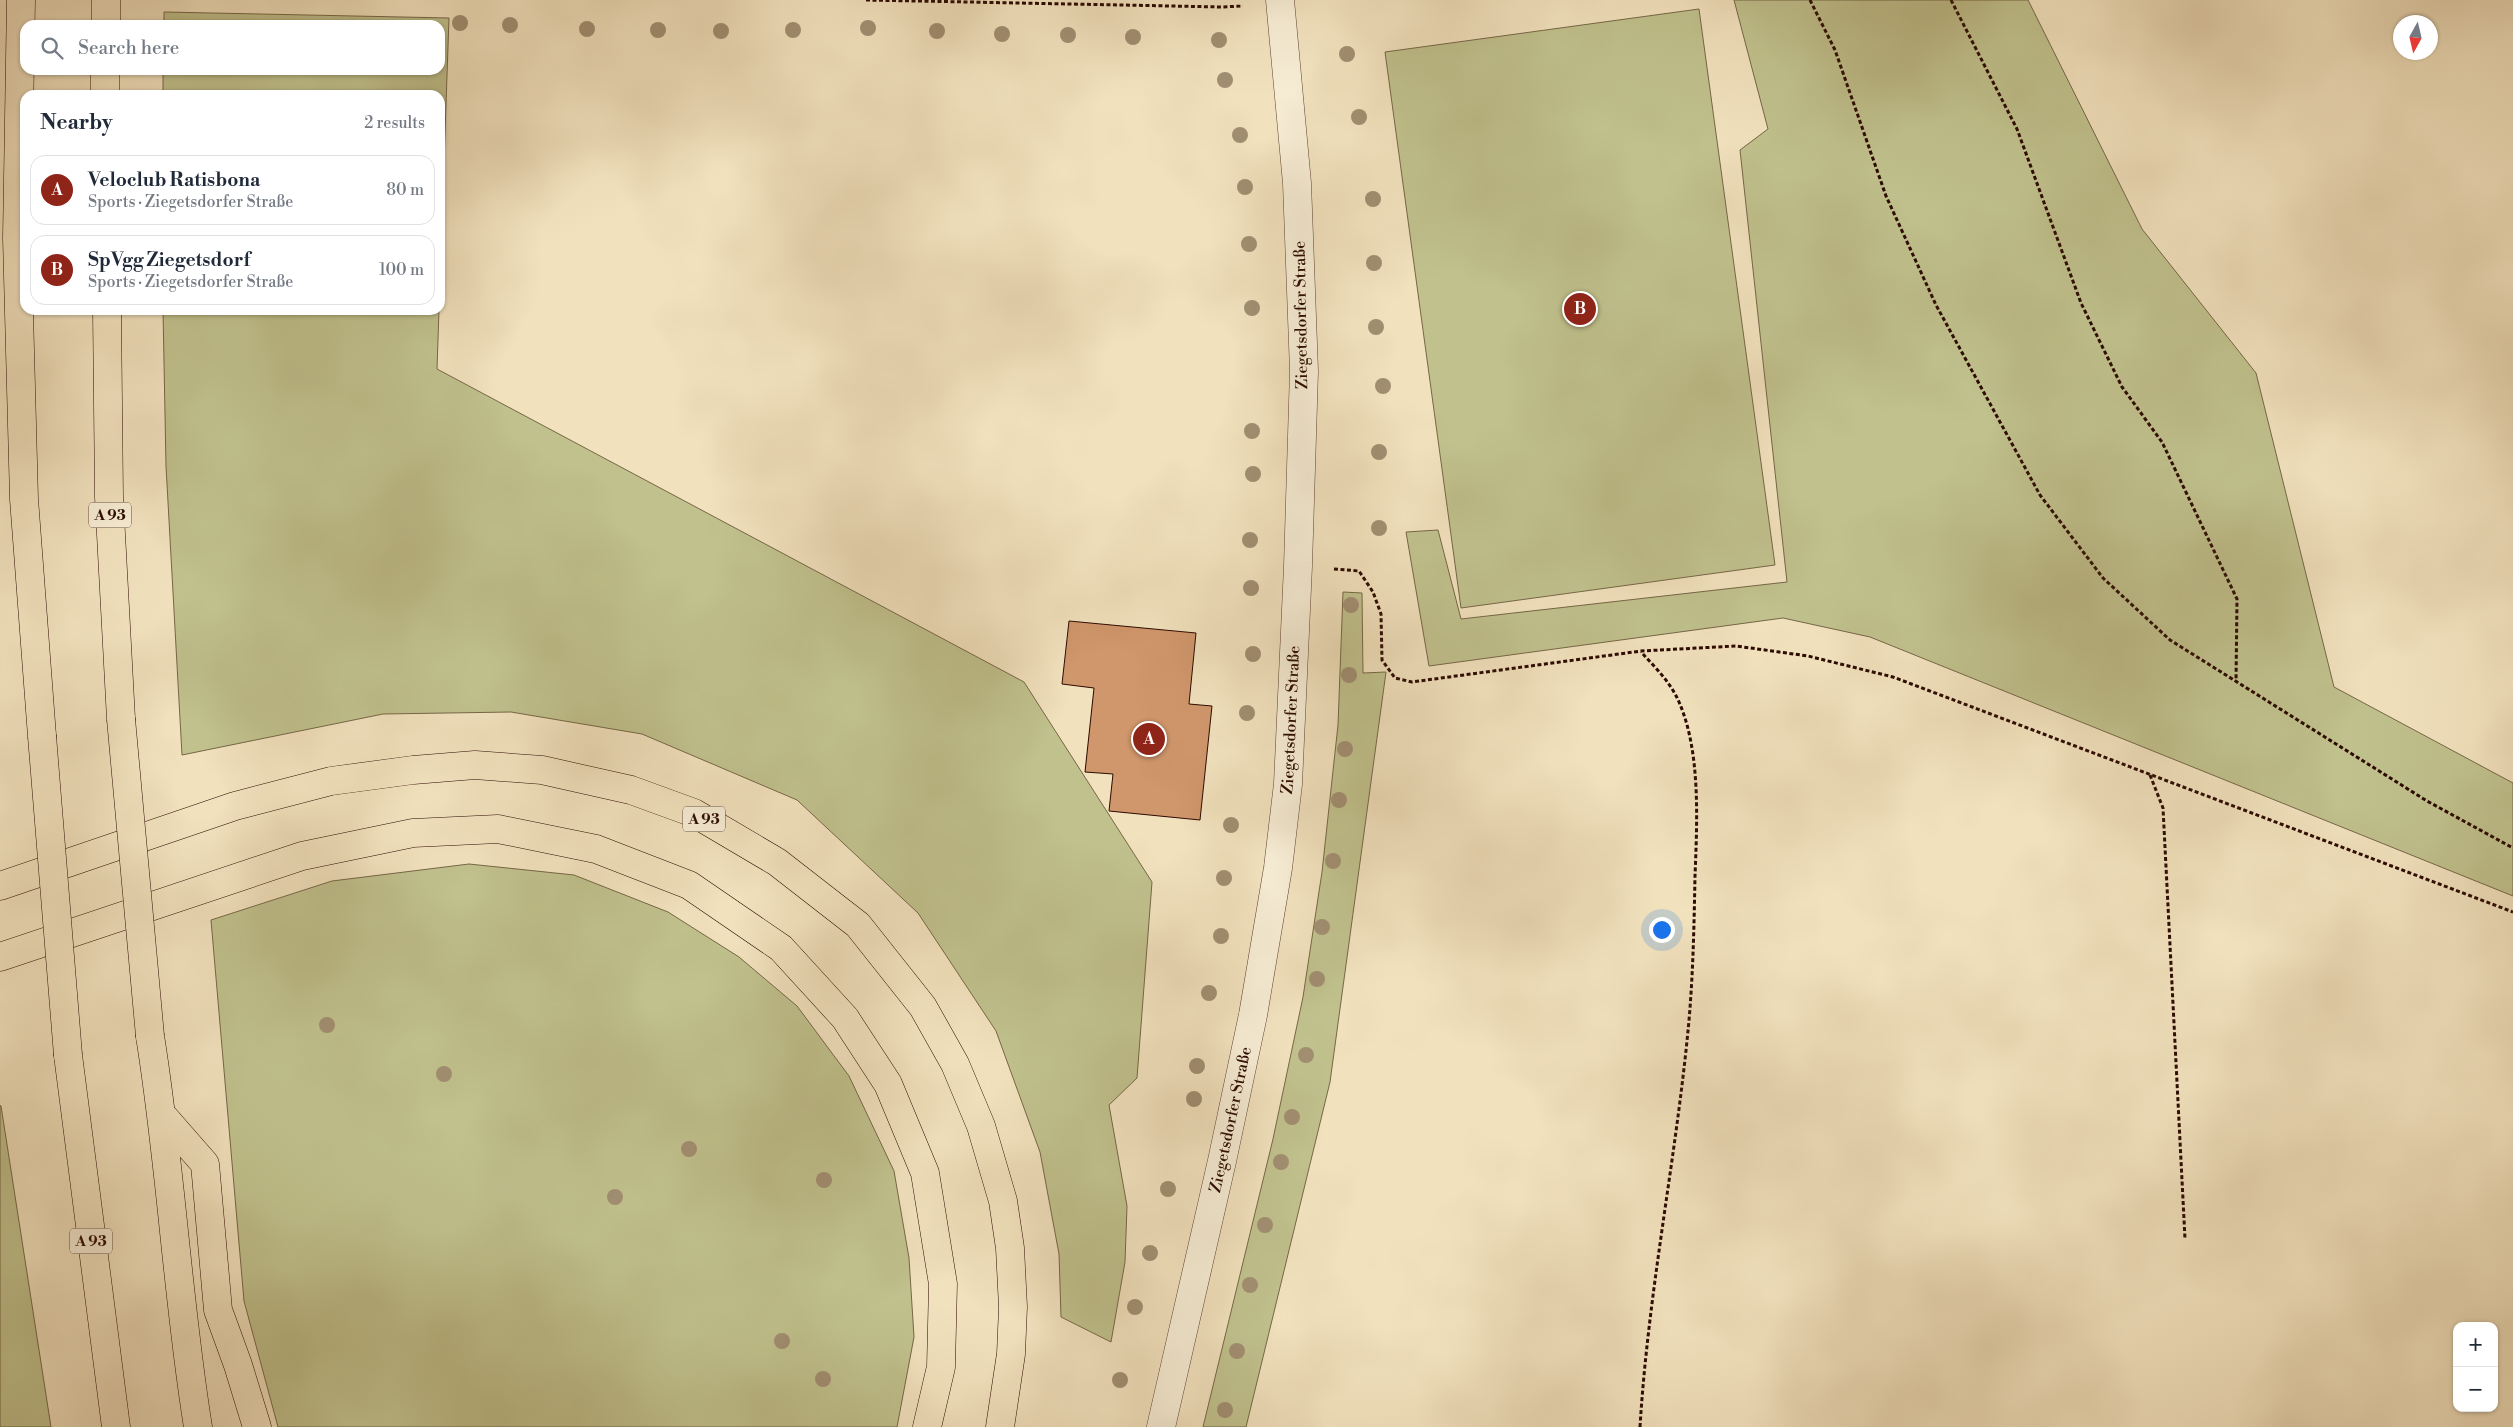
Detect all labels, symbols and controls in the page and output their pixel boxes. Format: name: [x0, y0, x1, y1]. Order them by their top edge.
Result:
north arrow: [2393, 15, 2438, 60]
search box: [20, 20, 445, 75]
icon: search: [38, 34, 66, 62]
text: Search here: [78, 36, 179, 60]
text: Nearby: [40, 110, 113, 136]
text: 2 results: [364, 113, 425, 133]
text: Veloclub Ratisbona: [88, 168, 260, 192]
text: A: [51, 180, 63, 200]
text: 80 m: [386, 180, 424, 200]
text: Sports · Ziegetsdorfer Straße: [88, 192, 293, 212]
street label: Ziegetsdorfer Straße: [1290, 241, 1312, 389]
text: SpVgg Ziegetsdorf: [88, 248, 250, 272]
text: B: [51, 260, 63, 280]
text: 100 m: [379, 260, 424, 280]
text: Sports · Ziegetsdorfer Straße: [88, 272, 293, 292]
pin: B: [1564, 290, 1596, 328]
road number: A 93: [89, 502, 131, 528]
street label: Ziegetsdorfer Straße: [1277, 645, 1304, 795]
pin: A: [1133, 720, 1165, 758]
road number: A 93: [683, 806, 725, 832]
your location: [1649, 917, 1675, 943]
street label: Ziegetsdorfer Straße: [1205, 1045, 1256, 1195]
road number: A 93: [70, 1228, 112, 1254]
map controls: [2453, 1322, 2498, 1412]
button: +: [2453, 1322, 2498, 1367]
button: −: [2453, 1367, 2498, 1412]

